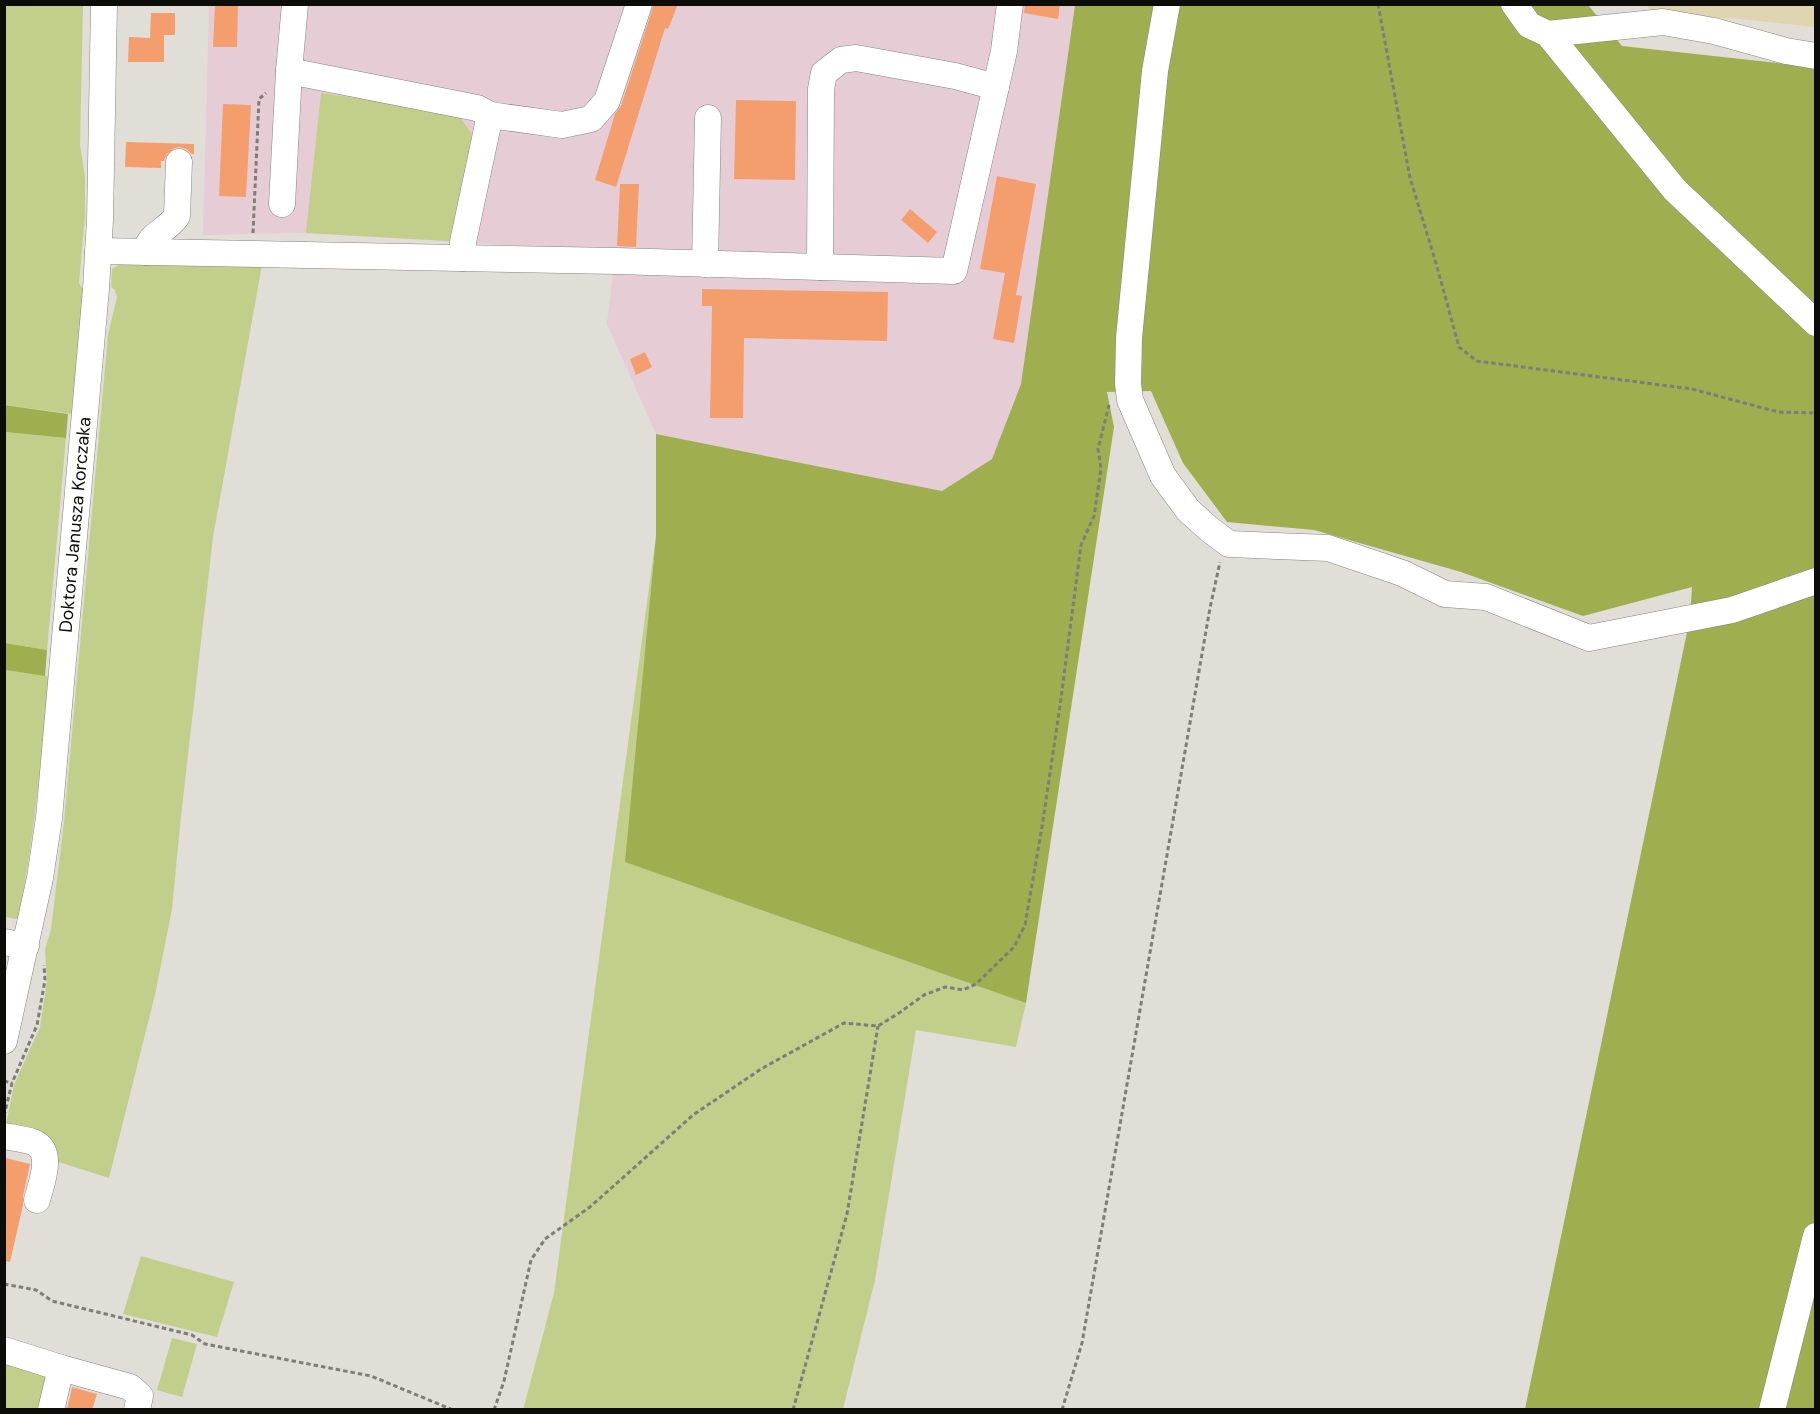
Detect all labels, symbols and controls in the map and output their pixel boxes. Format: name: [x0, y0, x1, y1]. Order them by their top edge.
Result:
street label: Doktora Janusza Korczaka: [54, 416, 97, 634]

